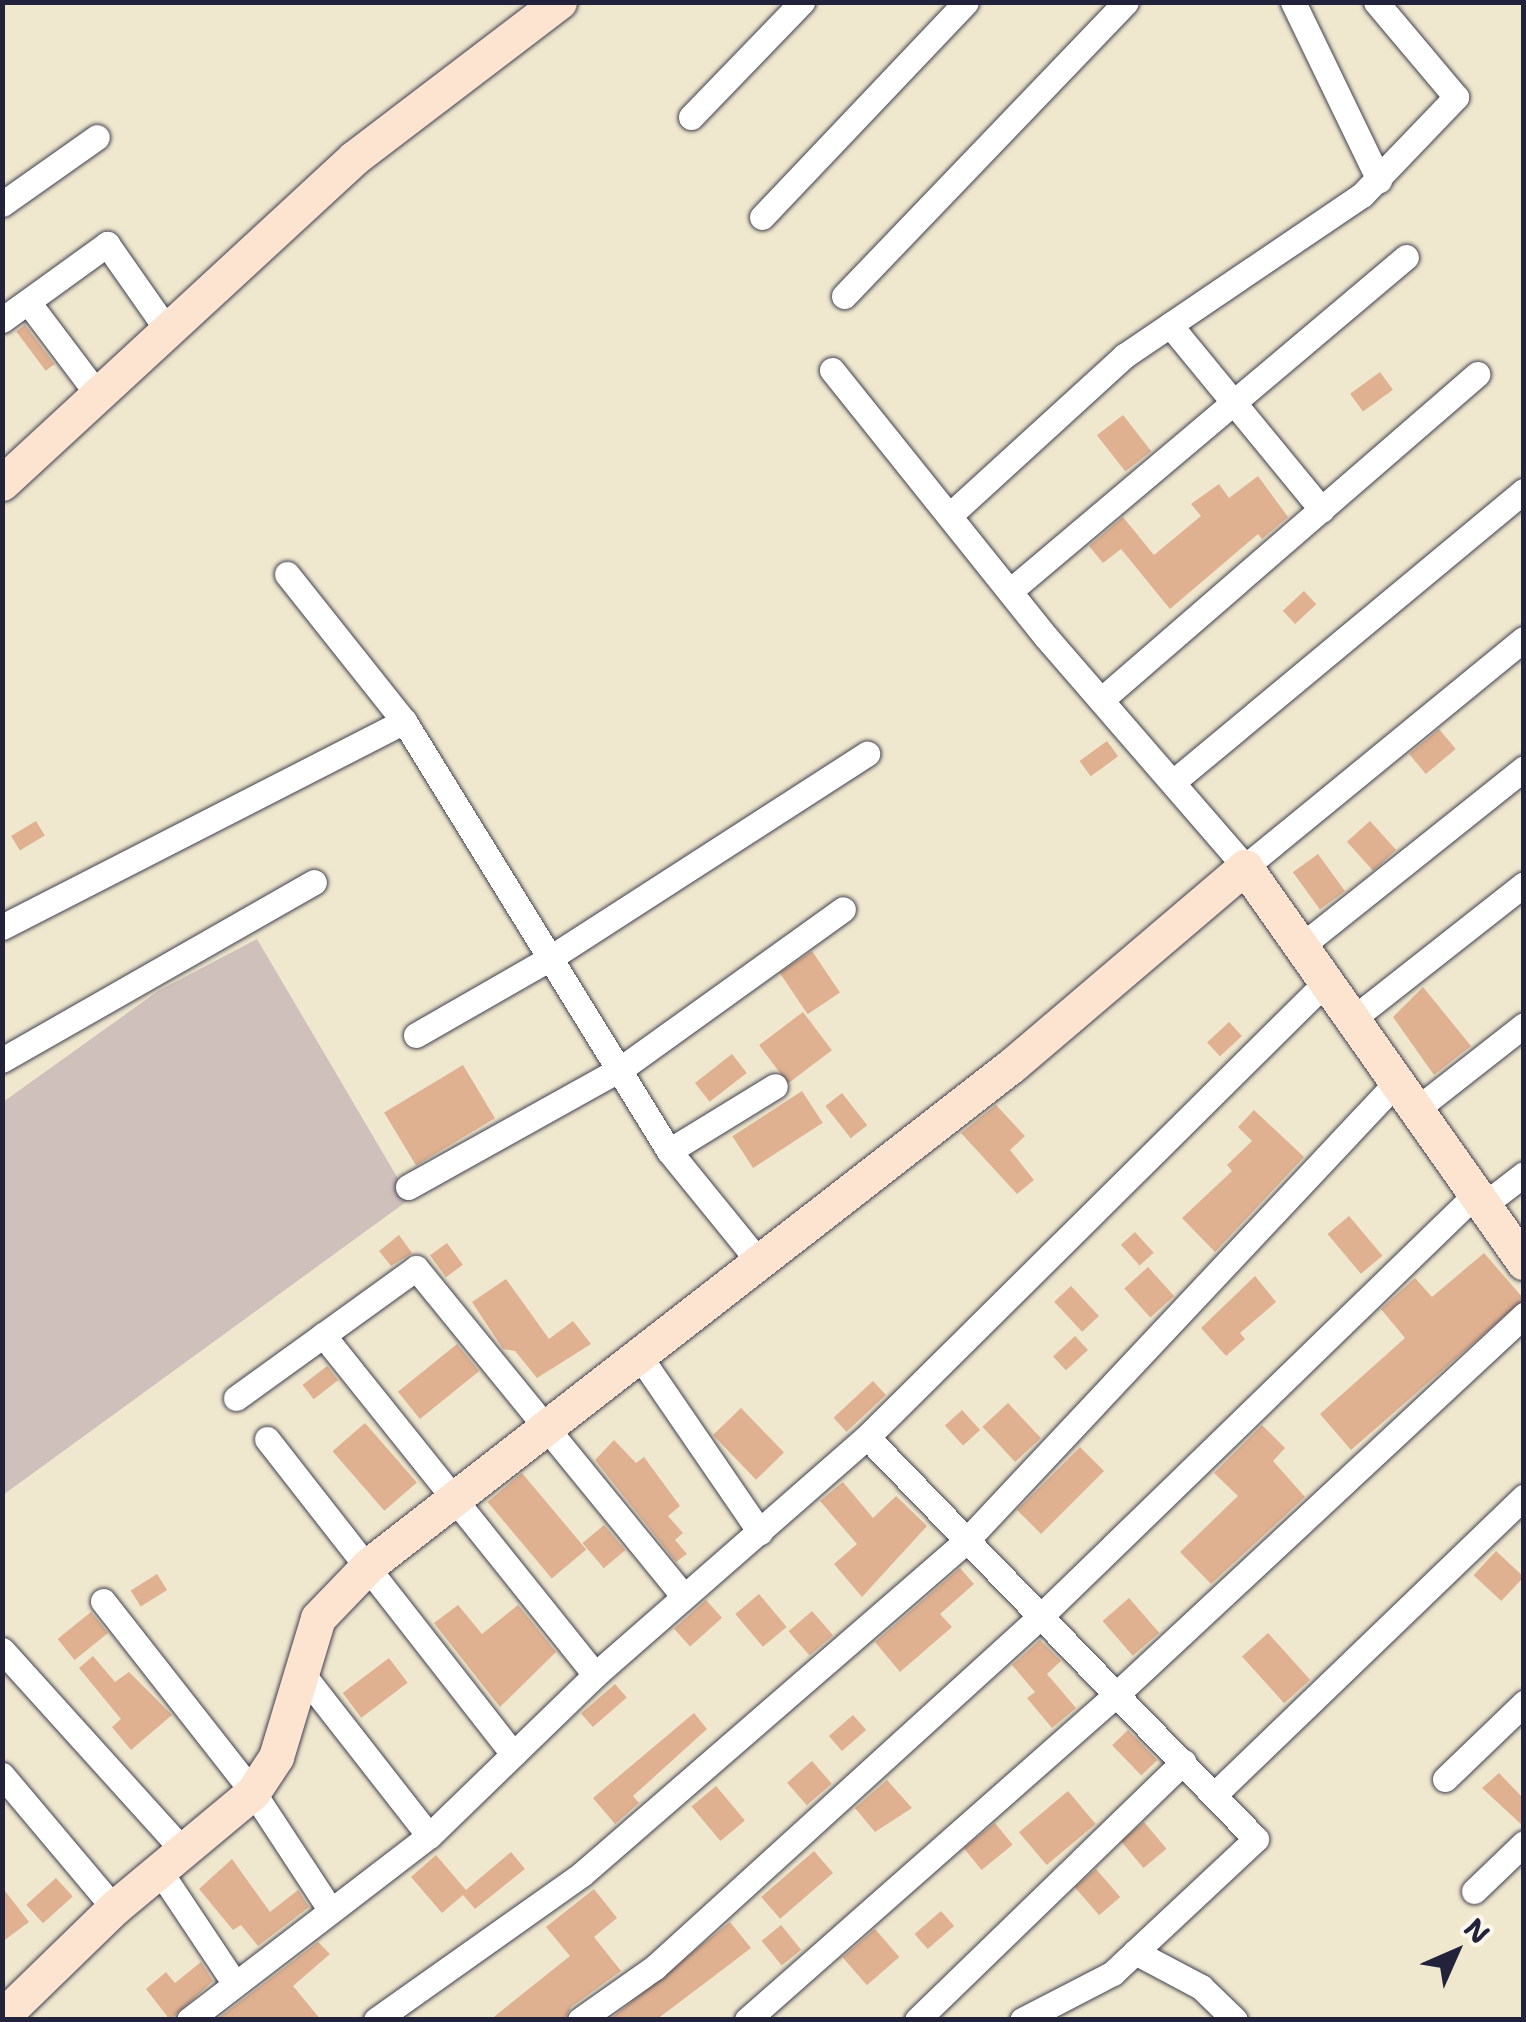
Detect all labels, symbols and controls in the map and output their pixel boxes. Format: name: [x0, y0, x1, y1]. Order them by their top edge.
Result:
north arrow: [1406, 1902, 1506, 2002]
text: N: [1456, 1910, 1498, 1952]

